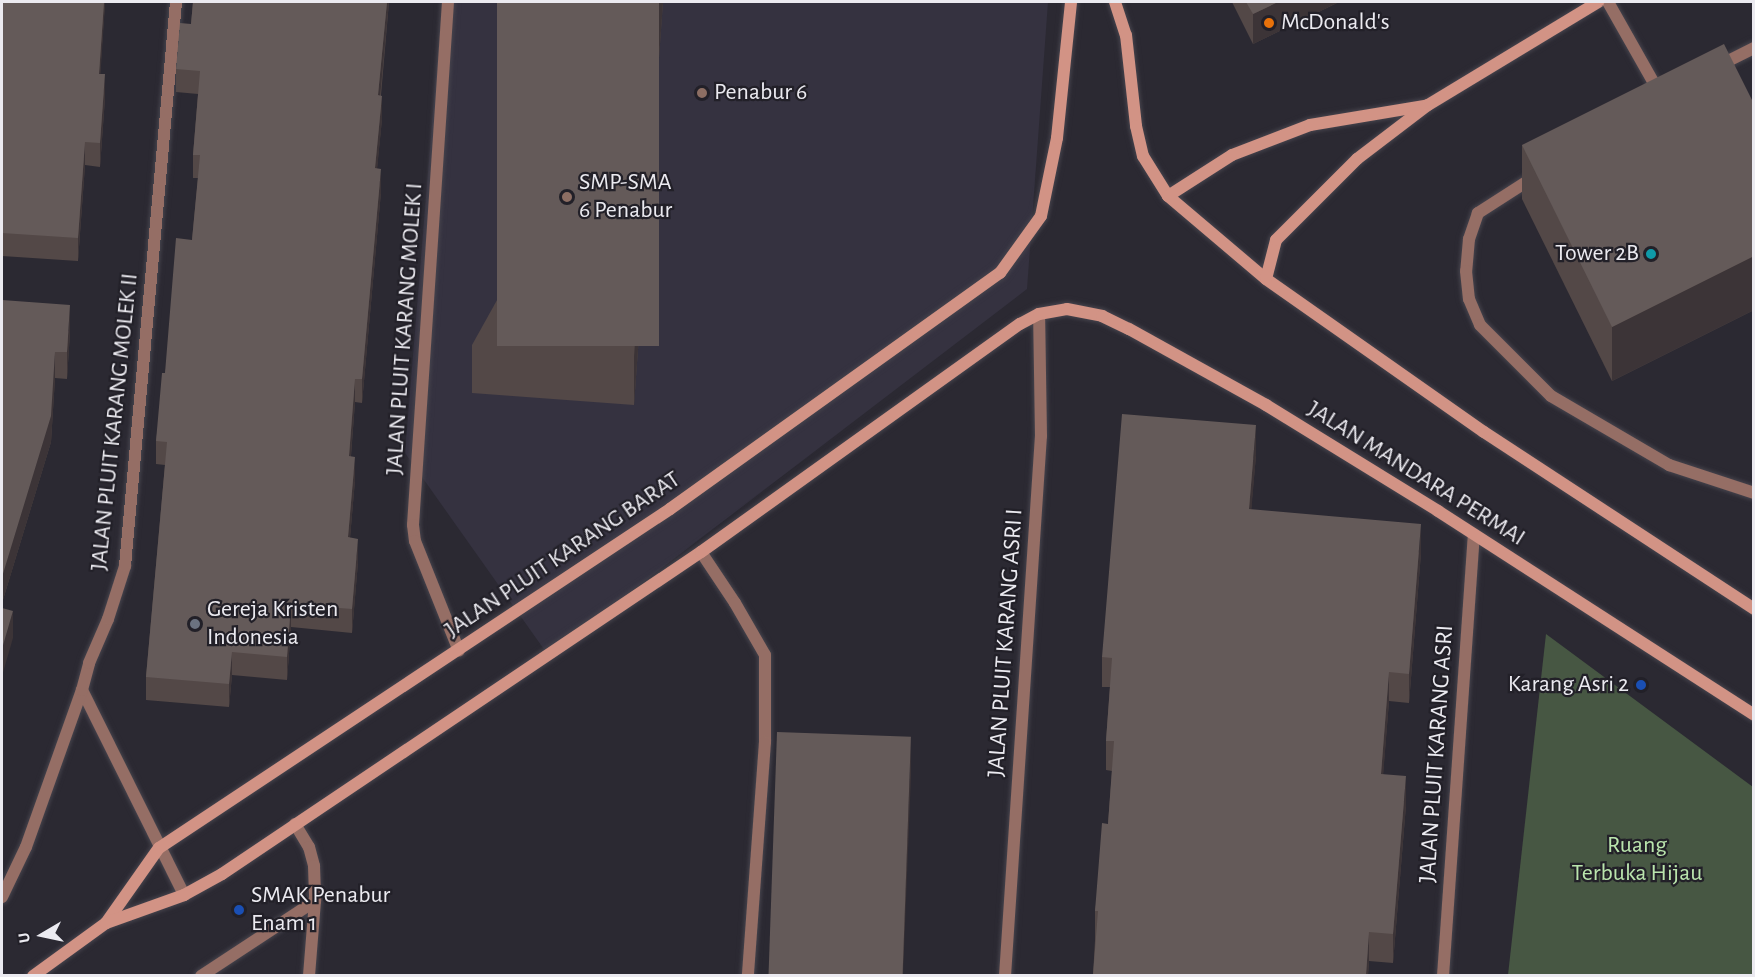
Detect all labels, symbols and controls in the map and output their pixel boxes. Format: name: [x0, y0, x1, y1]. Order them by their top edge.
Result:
place label: McDonald's: [1281, 9, 1390, 37]
marker: McDonald's: [1262, 16, 1276, 30]
place label: Penabur 6: [714, 79, 807, 107]
marker: Penabur 6: [695, 86, 709, 100]
place label: SMP-SMA 6 Penabur: [579, 169, 672, 225]
street label: JALAN PLUIT KARANG MOLEK I: [380, 182, 430, 476]
marker: SMP-SMA 6 Penabur: [560, 190, 574, 204]
place label: Tower 2B: [1555, 240, 1639, 268]
marker: Tower 2B: [1644, 247, 1658, 261]
street label: JALAN PLUIT KARANG MOLEK II: [85, 272, 145, 572]
street label: JALAN MANDARA PERMAI: [1302, 395, 1530, 553]
street label: JALAN PLUIT KARANG BARAT: [440, 465, 686, 645]
street label: JALAN PLUIT KARANG ASRI I: [982, 508, 1030, 778]
place label: Gereja Kristen Indonesia: [207, 596, 338, 652]
marker: Gereja Kristen Indonesia: [188, 617, 202, 631]
street label: JALAN PLUIT KARANG ASRI: [1414, 624, 1460, 884]
place label: Karang Asri 2: [1508, 671, 1629, 699]
marker: Karang Asri 2: [1634, 678, 1648, 692]
park label: Ruang Terbuka Hijau: [1571, 832, 1703, 888]
place label: SMAK Penabur Enam 1: [251, 882, 390, 938]
marker: SMAK Penabur Enam 1: [232, 903, 246, 917]
north arrow: [12, 905, 72, 965]
text: U: [16, 932, 33, 944]

